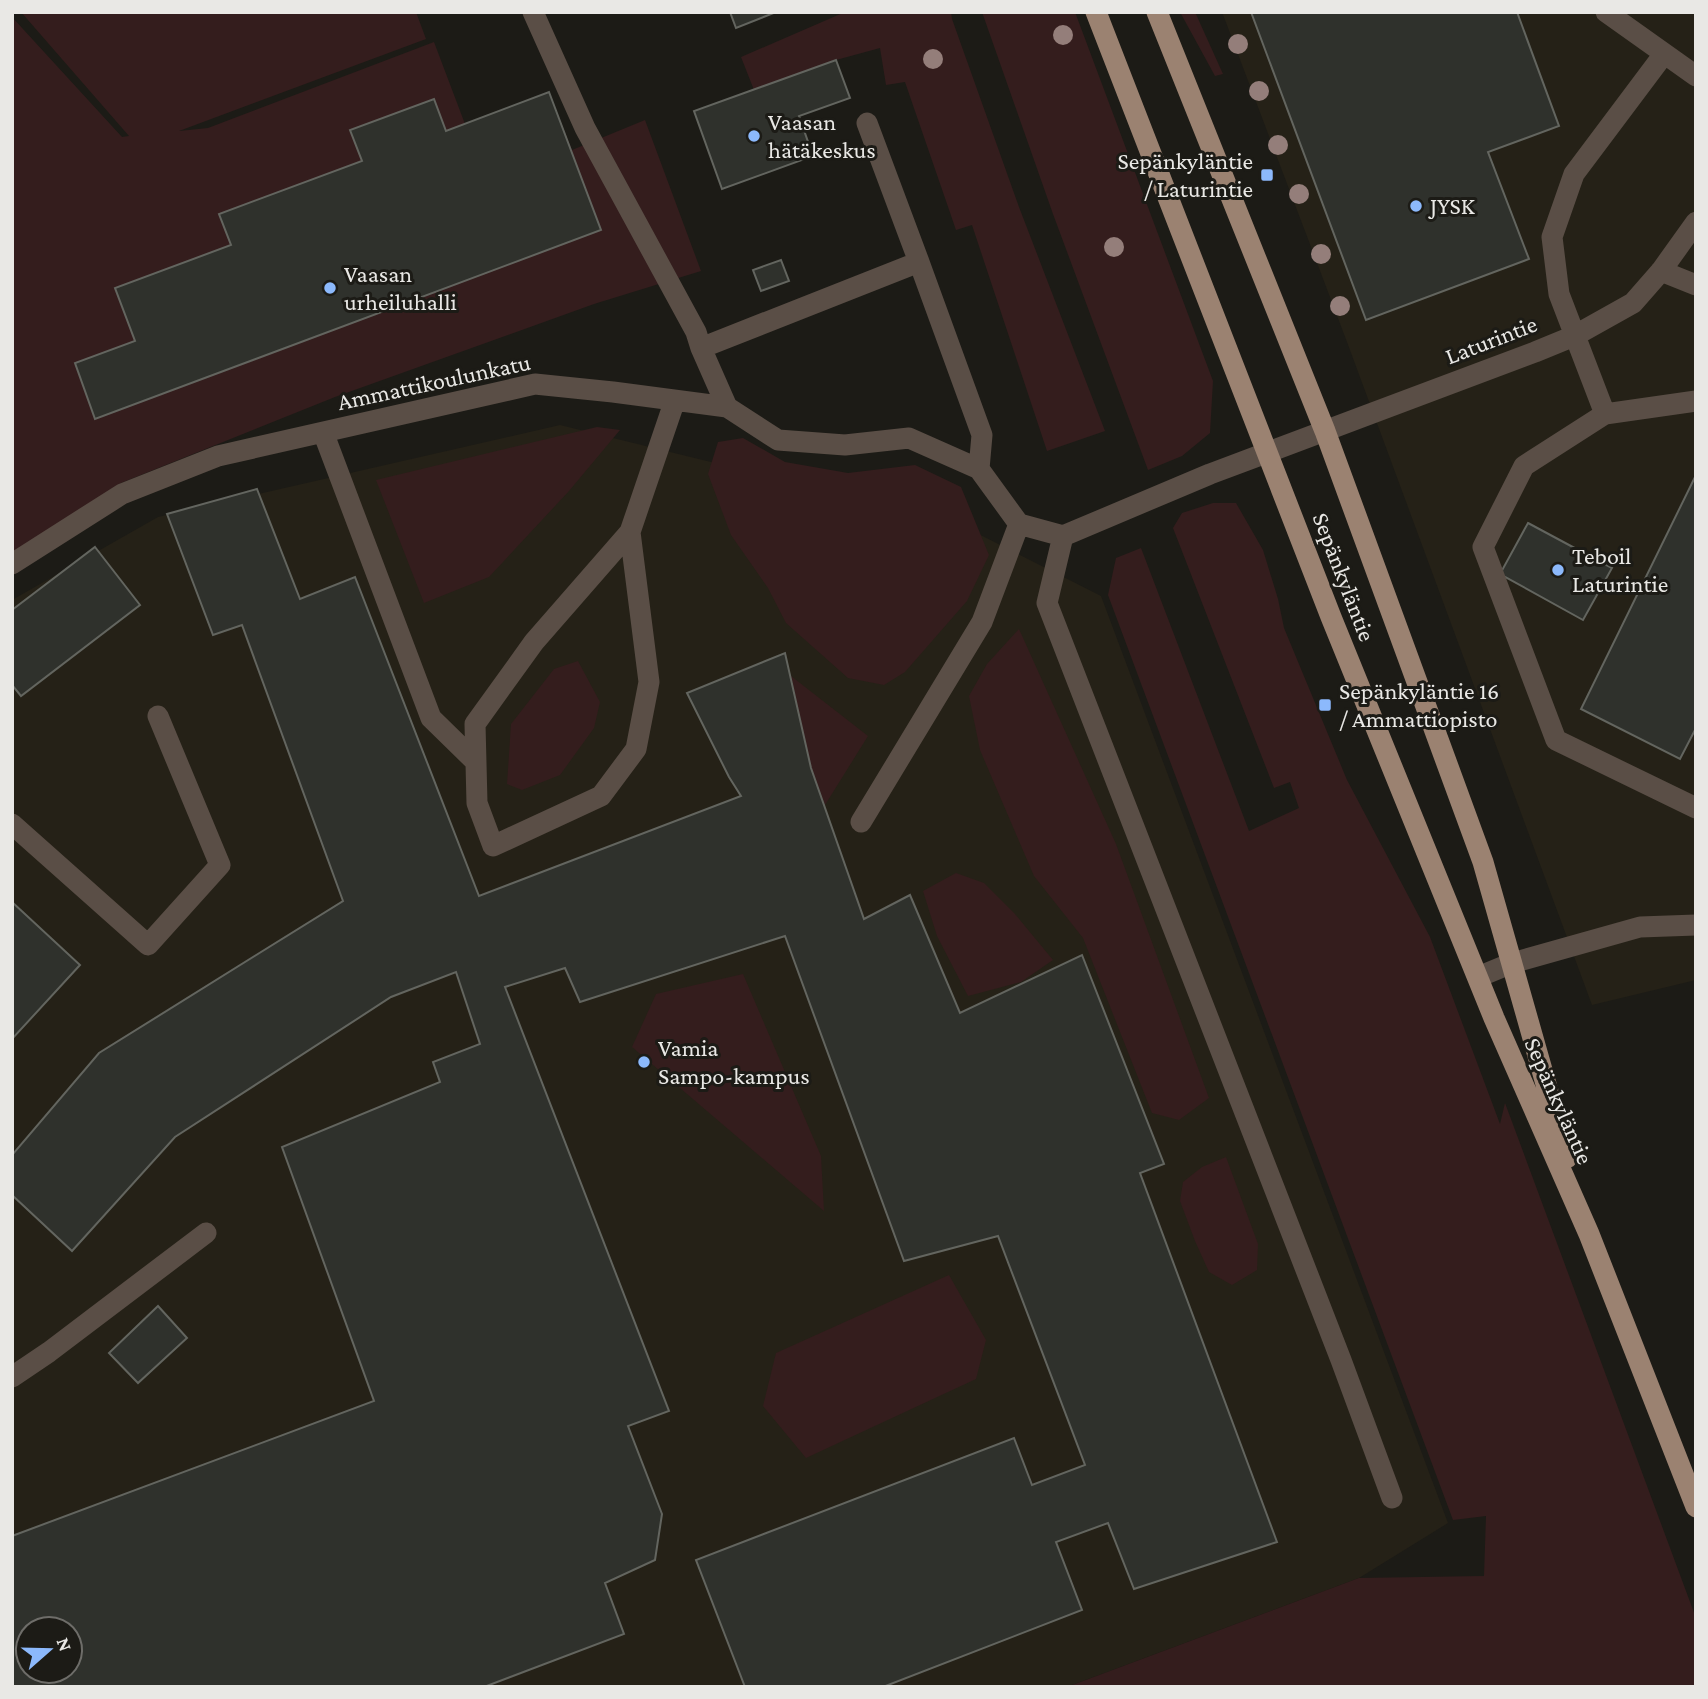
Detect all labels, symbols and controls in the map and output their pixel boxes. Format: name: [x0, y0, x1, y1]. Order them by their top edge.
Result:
place label: Vaasan hätäkeskus: [768, 108, 876, 163]
marker: Vaasan hätäkeskus: [746, 128, 762, 144]
place label: Sepänkyläntie / Laturintie: [1117, 147, 1253, 202]
marker: Sepänkyläntie / Laturintie: [1259, 167, 1275, 183]
place label: JYSK: [1428, 192, 1475, 219]
marker: JYSK: [1408, 198, 1424, 214]
place label: Vaasan urheiluhalli: [344, 260, 457, 315]
marker: Vaasan urheiluhalli: [322, 280, 338, 296]
street label: Laturintie: [1441, 310, 1541, 369]
street label: Ammattikoulunkatu: [335, 348, 533, 415]
street label: Sepänkyläntie: [1308, 509, 1381, 645]
place label: Teboil Laturintie: [1572, 542, 1668, 597]
marker: Teboil Laturintie: [1550, 562, 1566, 578]
place label: Sepänkyläntie 16 / Ammattiopisto: [1339, 677, 1499, 732]
marker: Sepänkyläntie 16 / Ammattiopisto: [1317, 697, 1333, 713]
street label: Sepänkyläntie: [1520, 1033, 1599, 1168]
place label: Vamia Sampo-kampus: [658, 1034, 810, 1089]
marker: Vamia Sampo-kampus: [636, 1054, 652, 1070]
north arrow: [14, 1615, 84, 1685]
text: N: [52, 1635, 77, 1654]

